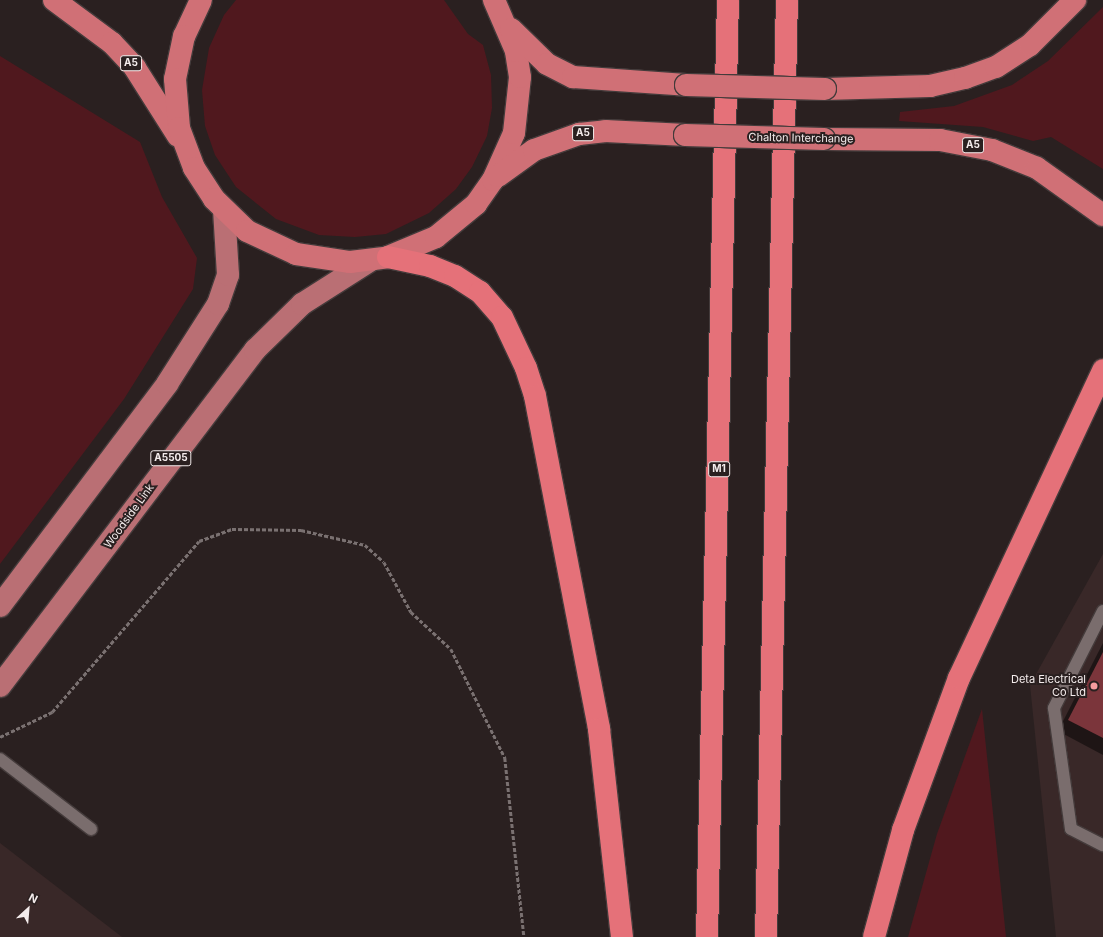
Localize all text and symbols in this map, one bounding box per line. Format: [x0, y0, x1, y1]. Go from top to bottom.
road number: A5 [120, 55, 142, 71]
road number: A5 [572, 125, 594, 141]
street label: Chalton Interchange [748, 130, 854, 146]
road number: A5 [962, 137, 984, 153]
road number: A5505 [150, 450, 192, 466]
road number: M1 [708, 461, 730, 477]
street label: Woodside Link [101, 481, 157, 551]
place label: Deta Electrical Co Ltd [1011, 673, 1086, 699]
marker: Deta Electrical Co Ltd [1089, 681, 1099, 691]
north arrow [8, 889, 48, 929]
text: N [26, 890, 40, 906]

